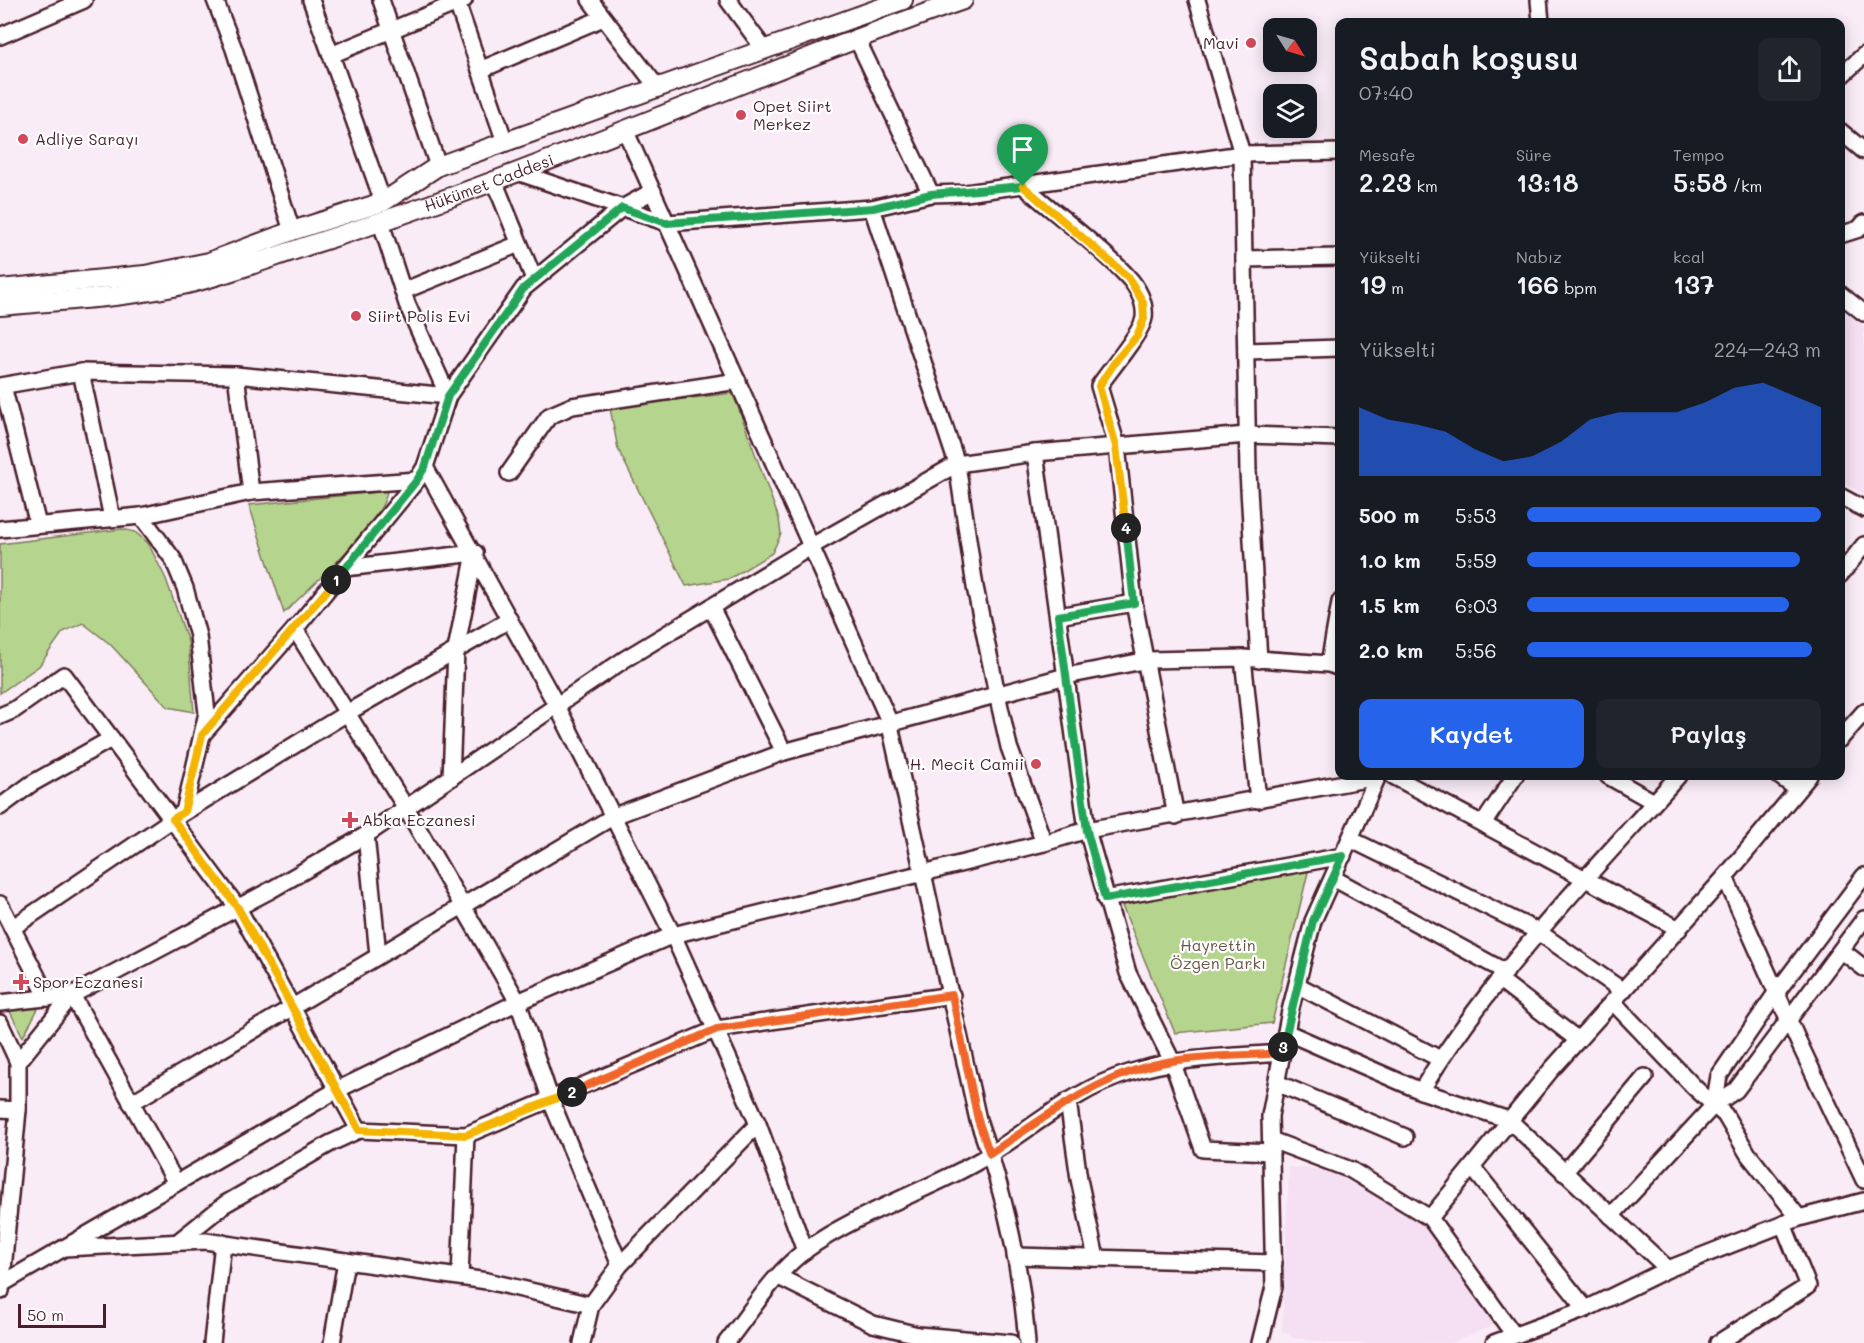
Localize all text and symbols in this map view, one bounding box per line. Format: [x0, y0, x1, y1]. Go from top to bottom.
north arrow [1263, 18, 1317, 72]
map controls [1263, 18, 1317, 138]
place label: Mavi [1203, 32, 1239, 53]
text: Sabah koşusu [1359, 35, 1579, 78]
marker: Mavi [1244, 36, 1258, 50]
button: share [1758, 38, 1821, 101]
text: 07:40 [1359, 79, 1413, 105]
button: layers [1263, 84, 1317, 138]
place label: Opet Siirt Merkez [753, 95, 831, 134]
marker: Opet Siirt Merkez [734, 108, 748, 122]
pin [997, 124, 1048, 186]
place label: Adliye Sarayı [35, 128, 139, 149]
marker: Adliye Sarayı [16, 132, 30, 146]
icon: arrive [1006, 133, 1039, 166]
text: Mesafe [1359, 144, 1416, 165]
text: Süre [1516, 144, 1552, 165]
text: Tempo [1673, 144, 1724, 165]
street label: Hükümet Caddesi [421, 148, 556, 216]
text: 2.23 [1359, 165, 1411, 199]
text: 13:18 [1516, 165, 1579, 199]
text: 5:58 [1673, 165, 1728, 199]
text: km [1411, 175, 1438, 196]
text: /km [1728, 175, 1762, 196]
text: Yükselti [1359, 246, 1420, 267]
text: Nabız [1516, 246, 1562, 267]
text: kcal [1673, 246, 1705, 267]
text: 19 [1359, 267, 1386, 301]
text: 166 [1516, 267, 1559, 301]
text: 137 [1673, 267, 1715, 301]
text: m [1386, 277, 1404, 298]
text: bpm [1559, 277, 1597, 298]
place label: Siirt Polis Evi [368, 305, 471, 326]
marker: Siirt Polis Evi [349, 309, 363, 323]
text: Yükselti [1359, 336, 1436, 362]
text: 224–243 m [1714, 336, 1821, 362]
text: 500 m [1359, 502, 1419, 528]
text: 5:53 [1455, 502, 1496, 528]
pin: 4 [1111, 513, 1141, 543]
text: 4 [1121, 517, 1131, 538]
text: 1.0 km [1359, 547, 1421, 573]
text: 5:59 [1455, 547, 1496, 573]
pin: 1 [321, 565, 351, 595]
text: 1 [332, 569, 340, 590]
text: 1.5 km [1359, 592, 1420, 618]
text: 6:03 [1455, 592, 1497, 618]
text: 2.0 km [1359, 637, 1423, 663]
text: 5:56 [1455, 637, 1497, 663]
button: Kaydet [1359, 699, 1584, 768]
button: Paylaş [1596, 699, 1821, 768]
place label: H. Mecit Camii [910, 753, 1024, 774]
marker: H. Mecit Camii [1029, 757, 1043, 771]
place label: Abka Eczanesi [362, 809, 476, 830]
marker: Abka Eczanesi [343, 813, 357, 827]
park label: Hayrettin Özgen Parkı [1170, 934, 1266, 973]
place label: Spor Eczanesi [33, 971, 143, 992]
marker: Spor Eczanesi [14, 975, 28, 989]
pin: 3 [1268, 1032, 1298, 1062]
text: 3 [1278, 1036, 1288, 1057]
pin: 2 [557, 1077, 587, 1107]
text: 2 [568, 1081, 576, 1102]
scale bar [18, 1301, 106, 1328]
text: 50 m [27, 1304, 64, 1325]

